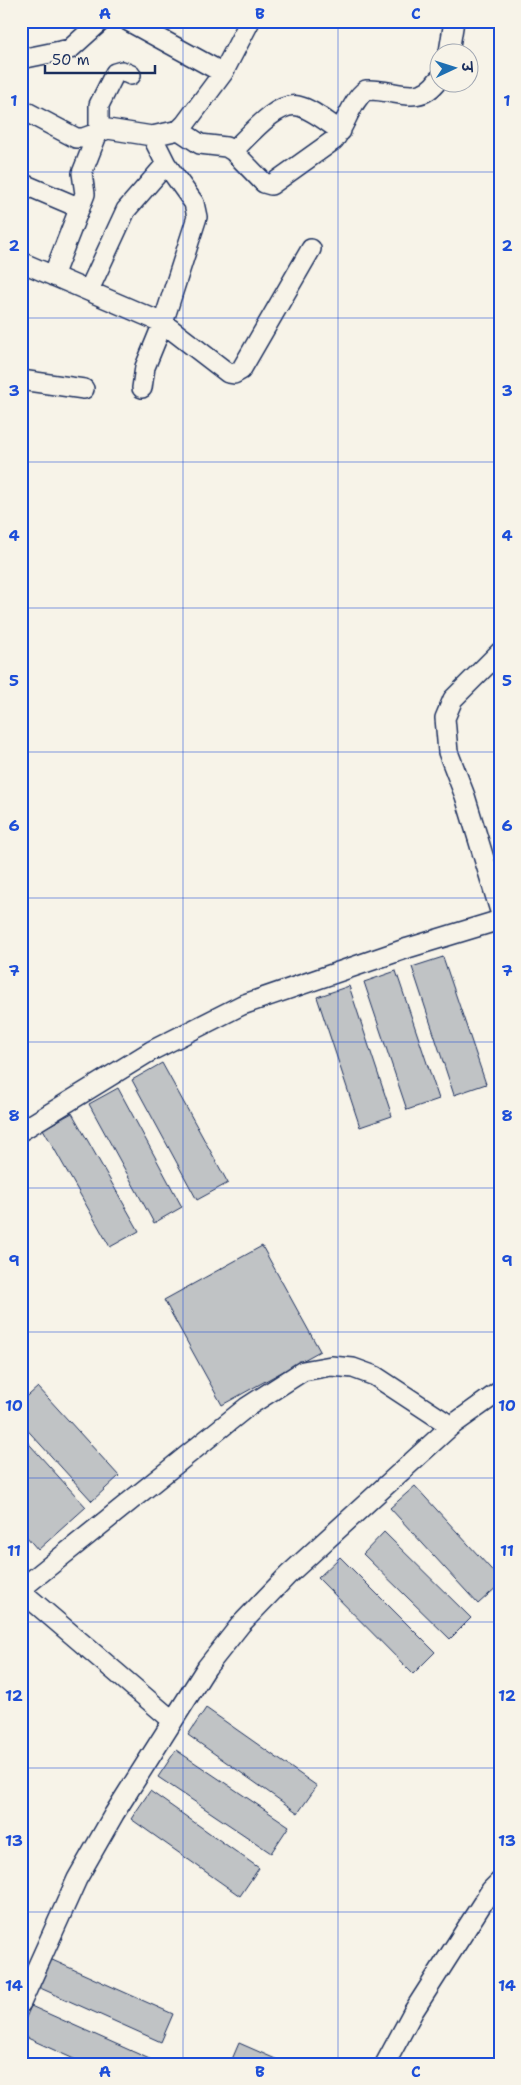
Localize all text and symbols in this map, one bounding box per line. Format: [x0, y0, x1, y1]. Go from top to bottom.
text: A [99, 3, 111, 24]
text: B [255, 3, 265, 24]
text: C [411, 3, 421, 24]
scale bar [45, 42, 155, 74]
north arrow [428, 42, 478, 92]
text: 50 m [52, 50, 90, 70]
text: उ [458, 60, 476, 74]
text: 1 [10, 90, 18, 111]
text: 1 [503, 90, 511, 111]
text: 2 [8, 235, 20, 256]
text: 2 [501, 235, 513, 256]
text: 3 [8, 380, 20, 401]
text: 3 [501, 380, 513, 401]
text: 4 [8, 525, 20, 546]
text: 4 [501, 525, 513, 546]
text: 5 [9, 670, 19, 691]
text: 5 [502, 670, 512, 691]
text: 6 [8, 815, 20, 836]
text: 6 [501, 815, 513, 836]
text: 7 [8, 960, 20, 981]
text: 7 [501, 960, 513, 981]
text: 8 [8, 1105, 20, 1126]
text: 8 [501, 1105, 513, 1126]
text: 9 [8, 1250, 20, 1271]
text: 9 [501, 1250, 513, 1271]
text: 10 [5, 1395, 23, 1416]
text: 10 [498, 1395, 516, 1416]
text: 11 [7, 1540, 21, 1561]
text: 11 [500, 1540, 514, 1561]
text: 12 [5, 1685, 23, 1706]
text: 12 [498, 1685, 516, 1706]
text: 13 [5, 1830, 23, 1851]
text: 13 [498, 1830, 516, 1851]
text: 14 [5, 1975, 23, 1996]
text: 14 [498, 1975, 516, 1996]
text: A [99, 2061, 111, 2082]
text: B [255, 2061, 265, 2082]
text: C [411, 2061, 421, 2082]

